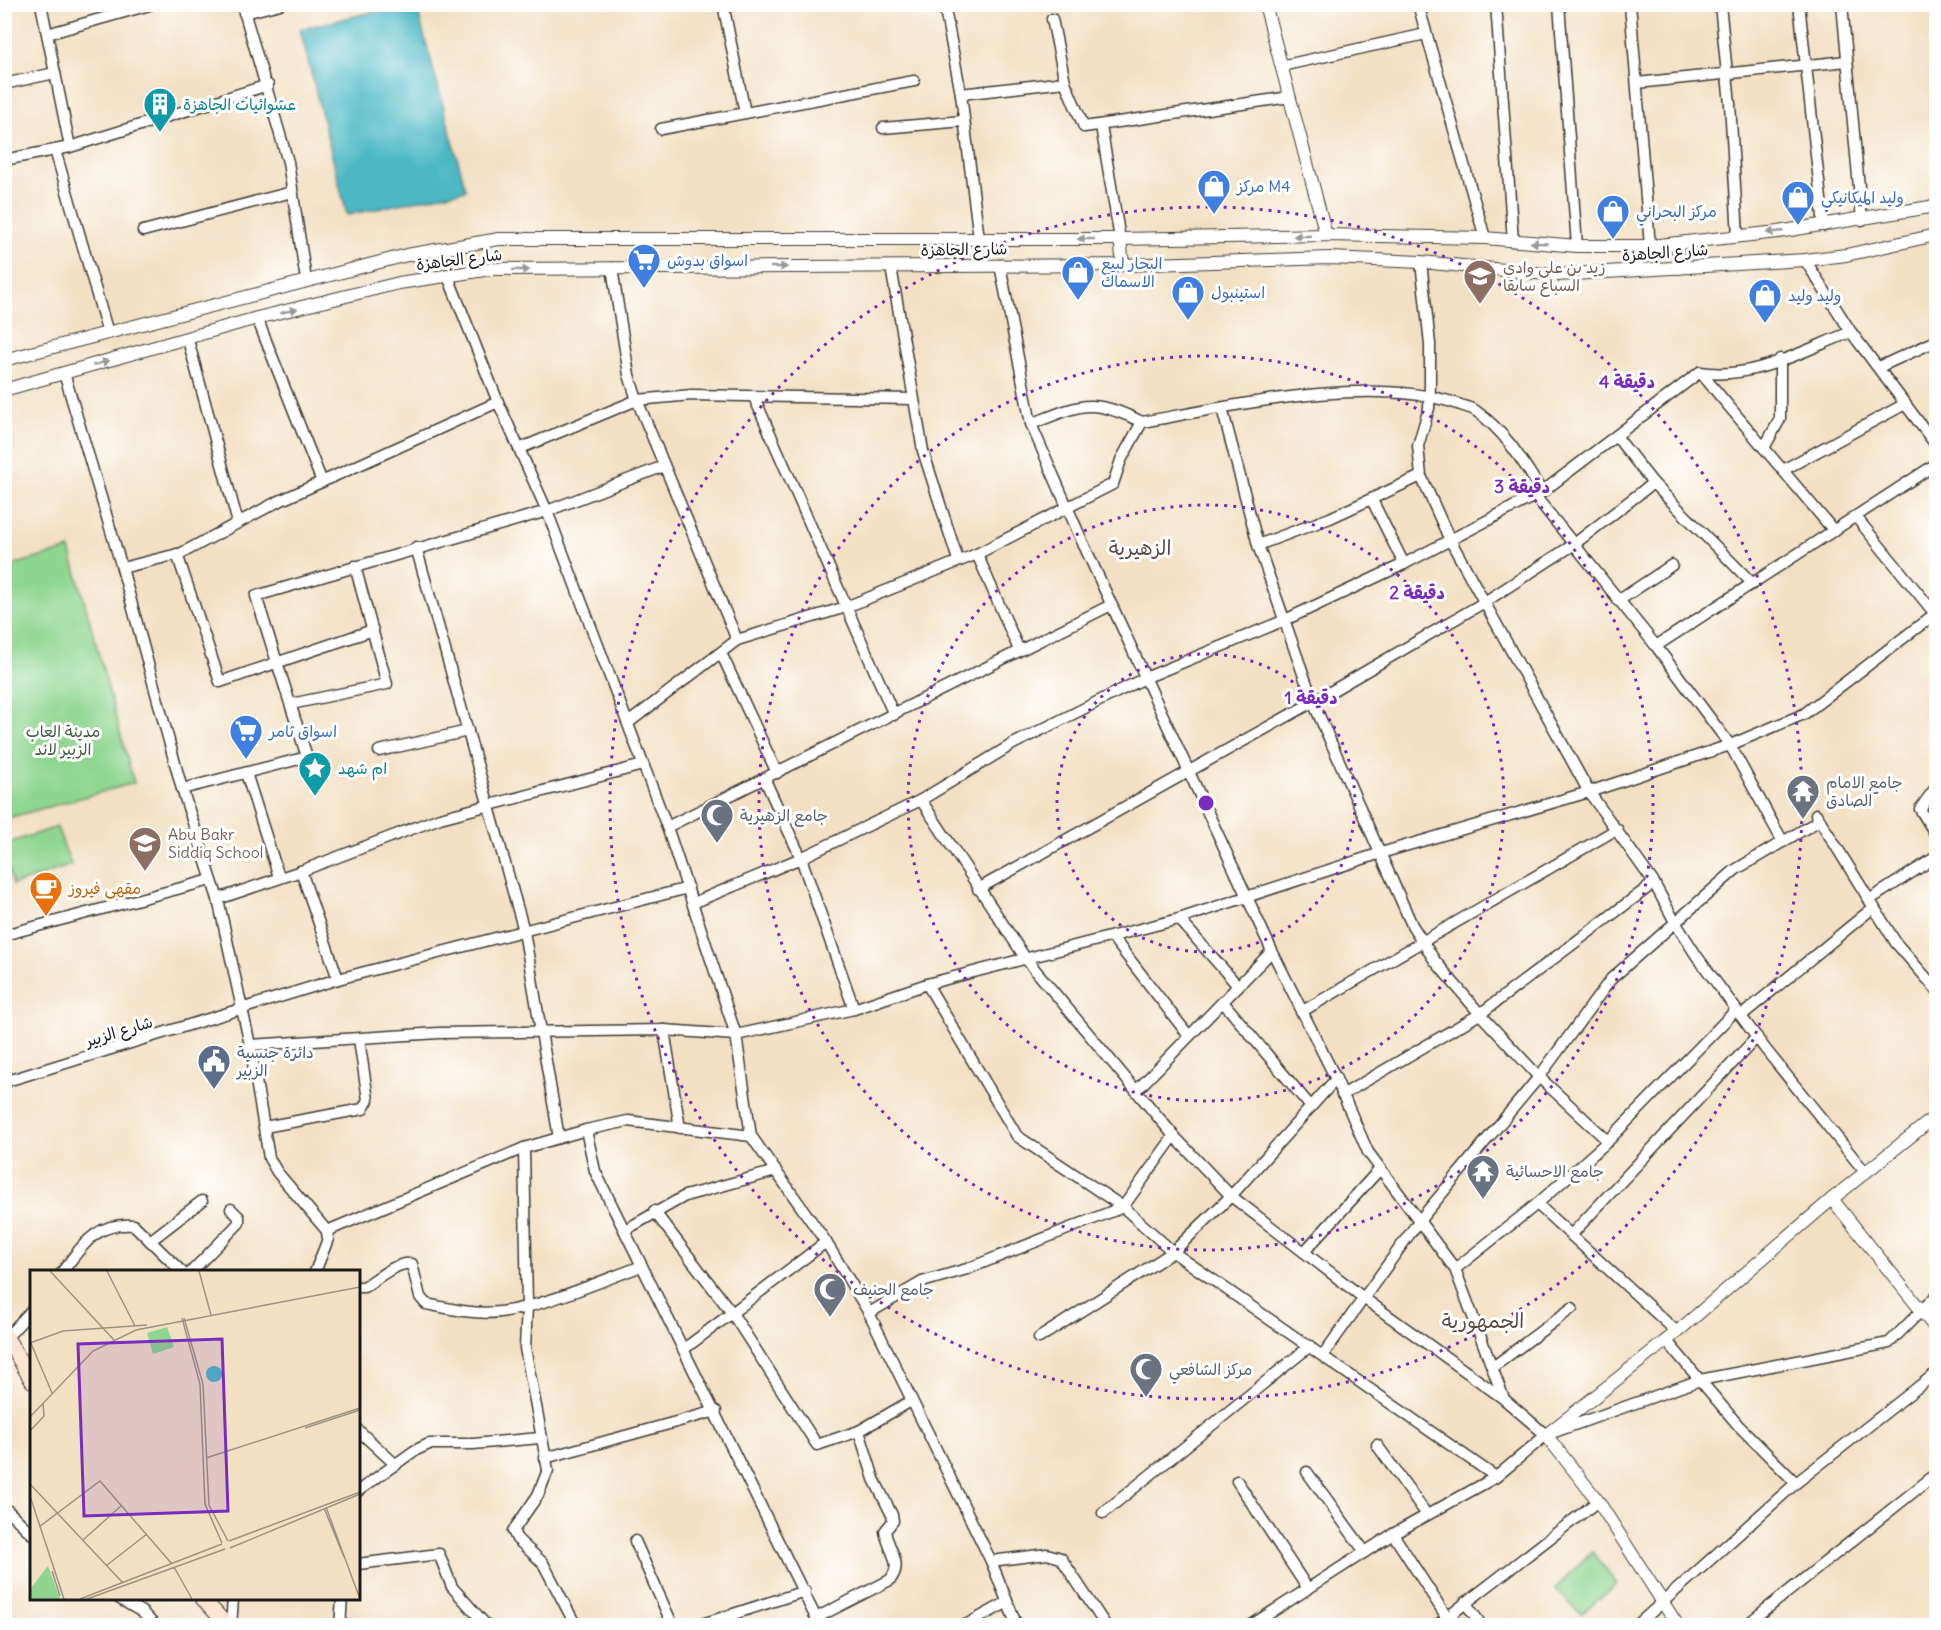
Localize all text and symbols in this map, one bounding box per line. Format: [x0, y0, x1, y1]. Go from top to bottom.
building icon: عشوائيات الجاهزة [142, 86, 178, 133]
place label: عشوائيات الجاهزة [183, 94, 296, 115]
shop icon: مركز M4 [1196, 168, 1232, 215]
place label: مركز M4 [1235, 176, 1290, 196]
shop icon: وليد الميكانيكي [1780, 179, 1816, 226]
place label: وليد الميكانيكي [1821, 187, 1904, 212]
shop icon: مركز البحراني [1595, 193, 1631, 240]
place label: مركز البحراني [1636, 201, 1717, 226]
one-way arrow [1766, 227, 1785, 237]
one-way arrow [1293, 231, 1312, 241]
one-way arrow [1077, 234, 1096, 244]
street label: شارع الجاهزة [920, 238, 1008, 262]
one-way arrow [1529, 239, 1548, 248]
street label: شارع الجاهزة [1621, 239, 1709, 267]
supermarket icon: اسواق بدوش [626, 242, 662, 289]
street label: شارع الجاهزة [415, 244, 503, 276]
place label: اسواق بدوش [667, 250, 748, 271]
place label: البحار لبيع الاسماك [1101, 253, 1162, 291]
shop icon: البحار لبيع الاسماك [1060, 254, 1096, 301]
place label: زيد بن علي وادي السباع سابقا [1503, 257, 1606, 297]
school or university icon: زيد بن علي وادي السباع سابقا [1462, 258, 1498, 305]
one-way arrow [770, 262, 789, 272]
one-way arrow [512, 265, 531, 274]
shop icon: استينبول [1170, 274, 1206, 321]
shop icon: وليد وليد [1747, 277, 1783, 324]
place label: استينبول [1211, 282, 1265, 303]
place label: وليد وليد [1788, 285, 1841, 305]
one-way arrow [280, 305, 298, 315]
one-way arrow [92, 358, 110, 368]
text: 4 دقيقة [1599, 370, 1655, 393]
text: 3 دقيقة [1494, 475, 1550, 498]
district label: الزهيرية [1109, 535, 1171, 560]
text: 2 دقيقة [1389, 581, 1445, 604]
text: 1 دقيقة [1285, 686, 1337, 709]
supermarket icon: اسواق ثامر [228, 713, 264, 760]
park label: مدينة العاب الزبير لاند [26, 721, 100, 759]
place label: اسواق ثامر [267, 721, 337, 742]
place icon: ام شهد [297, 750, 333, 797]
place label: ام شهد [338, 758, 387, 781]
place label: جامع الامام الصادق [1826, 772, 1903, 810]
temple icon: جامع الامام الصادق [1785, 773, 1821, 820]
centre of rings [1196, 793, 1216, 813]
mosque icon: جامع الزهيرية [699, 797, 735, 844]
place label: جامع الزهيرية [740, 805, 828, 827]
place label: Abu Bakr Siddiq School [168, 824, 263, 862]
school or university icon: Abu Bakr Siddiq School [127, 825, 163, 872]
cafe icon: مقهى فيروز [28, 870, 64, 917]
place label: مقهى فيروز [67, 878, 141, 899]
street label: شارع الزبير [81, 1011, 156, 1053]
place label: دائرة جنسية الزبير [235, 1042, 314, 1080]
public building icon: دائرة جنسية الزبير [196, 1043, 232, 1090]
temple icon: جامع الاحسائية [1465, 1153, 1501, 1200]
place label: جامع الاحسائية [1506, 1161, 1604, 1183]
inset map [30, 1270, 360, 1600]
mosque icon: جامع الحنيف [812, 1271, 848, 1318]
place label: جامع الحنيف [853, 1279, 934, 1301]
district label: الجمهورية [1442, 1308, 1524, 1335]
mosque icon: مركز الشافعي [1128, 1351, 1164, 1398]
place label: مركز الشافعي [1169, 1359, 1252, 1384]

